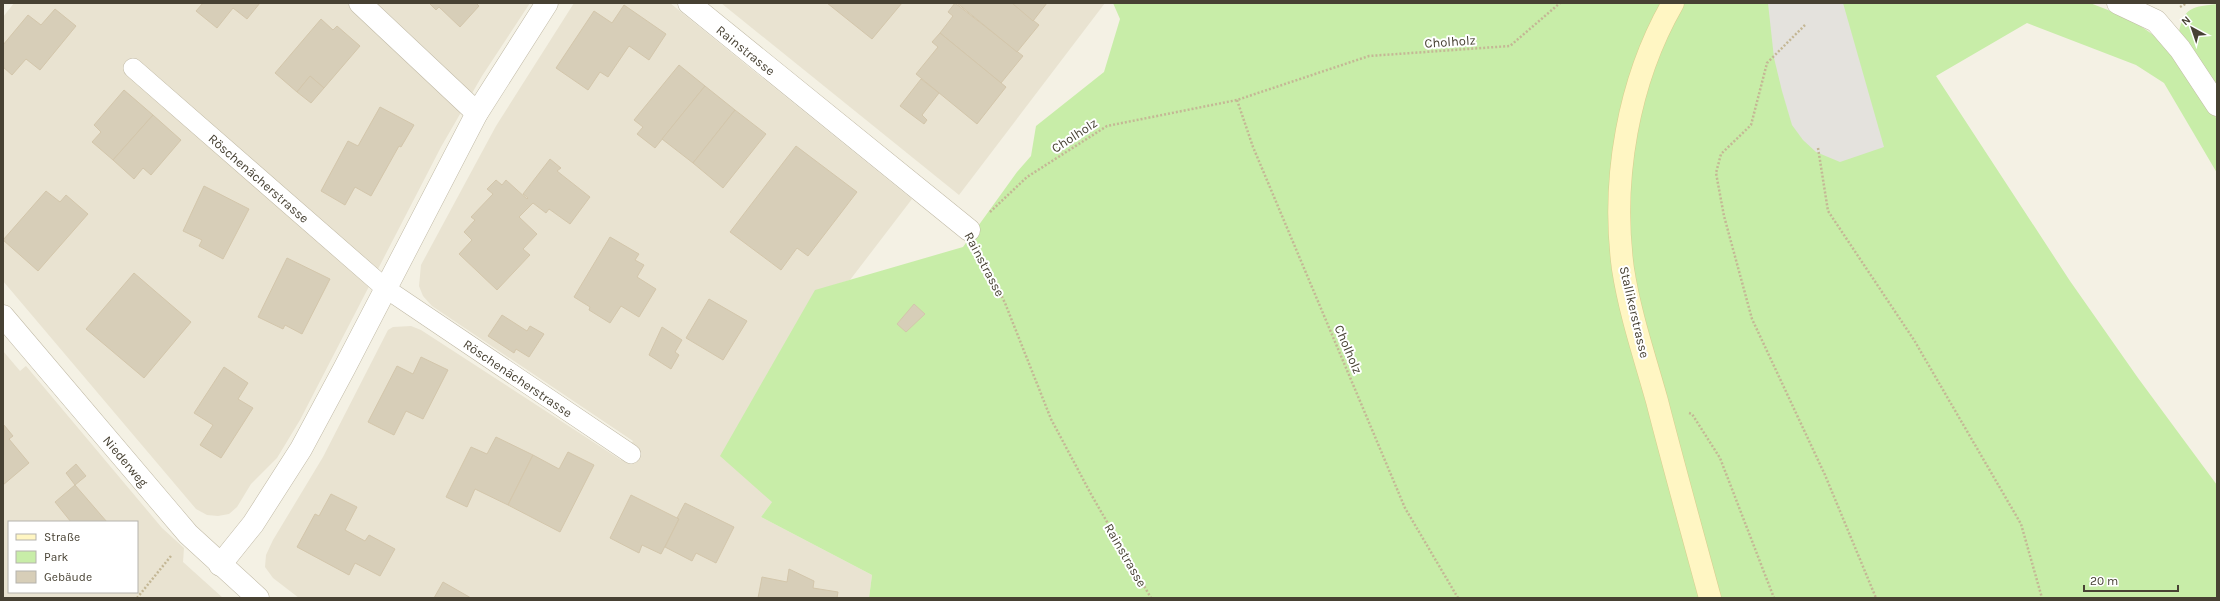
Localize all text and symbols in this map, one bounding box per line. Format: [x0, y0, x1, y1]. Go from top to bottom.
north arrow [2172, 8, 2212, 48]
text: N [2179, 13, 2193, 28]
street label: Rainstrasse [713, 22, 778, 79]
street label: Cholholz [1424, 32, 1476, 51]
street label: Cholholz [1049, 115, 1100, 156]
street label: Röschenächerstrasse [205, 131, 312, 226]
street label: Rainstrasse [961, 229, 1008, 299]
street label: Stallikerstrasse [1617, 265, 1652, 360]
street label: Cholholz [1332, 323, 1365, 376]
street label: Röschenächerstrasse [460, 336, 575, 421]
street label: Niederweg [100, 433, 152, 490]
legend [8, 521, 138, 593]
street label: Rainstrasse [1101, 521, 1150, 590]
text: Straße [44, 530, 80, 544]
text: Park [44, 550, 69, 564]
scale bar [2084, 567, 2178, 593]
text: Gebäude [44, 570, 92, 584]
text: 20 m [2090, 574, 2118, 588]

